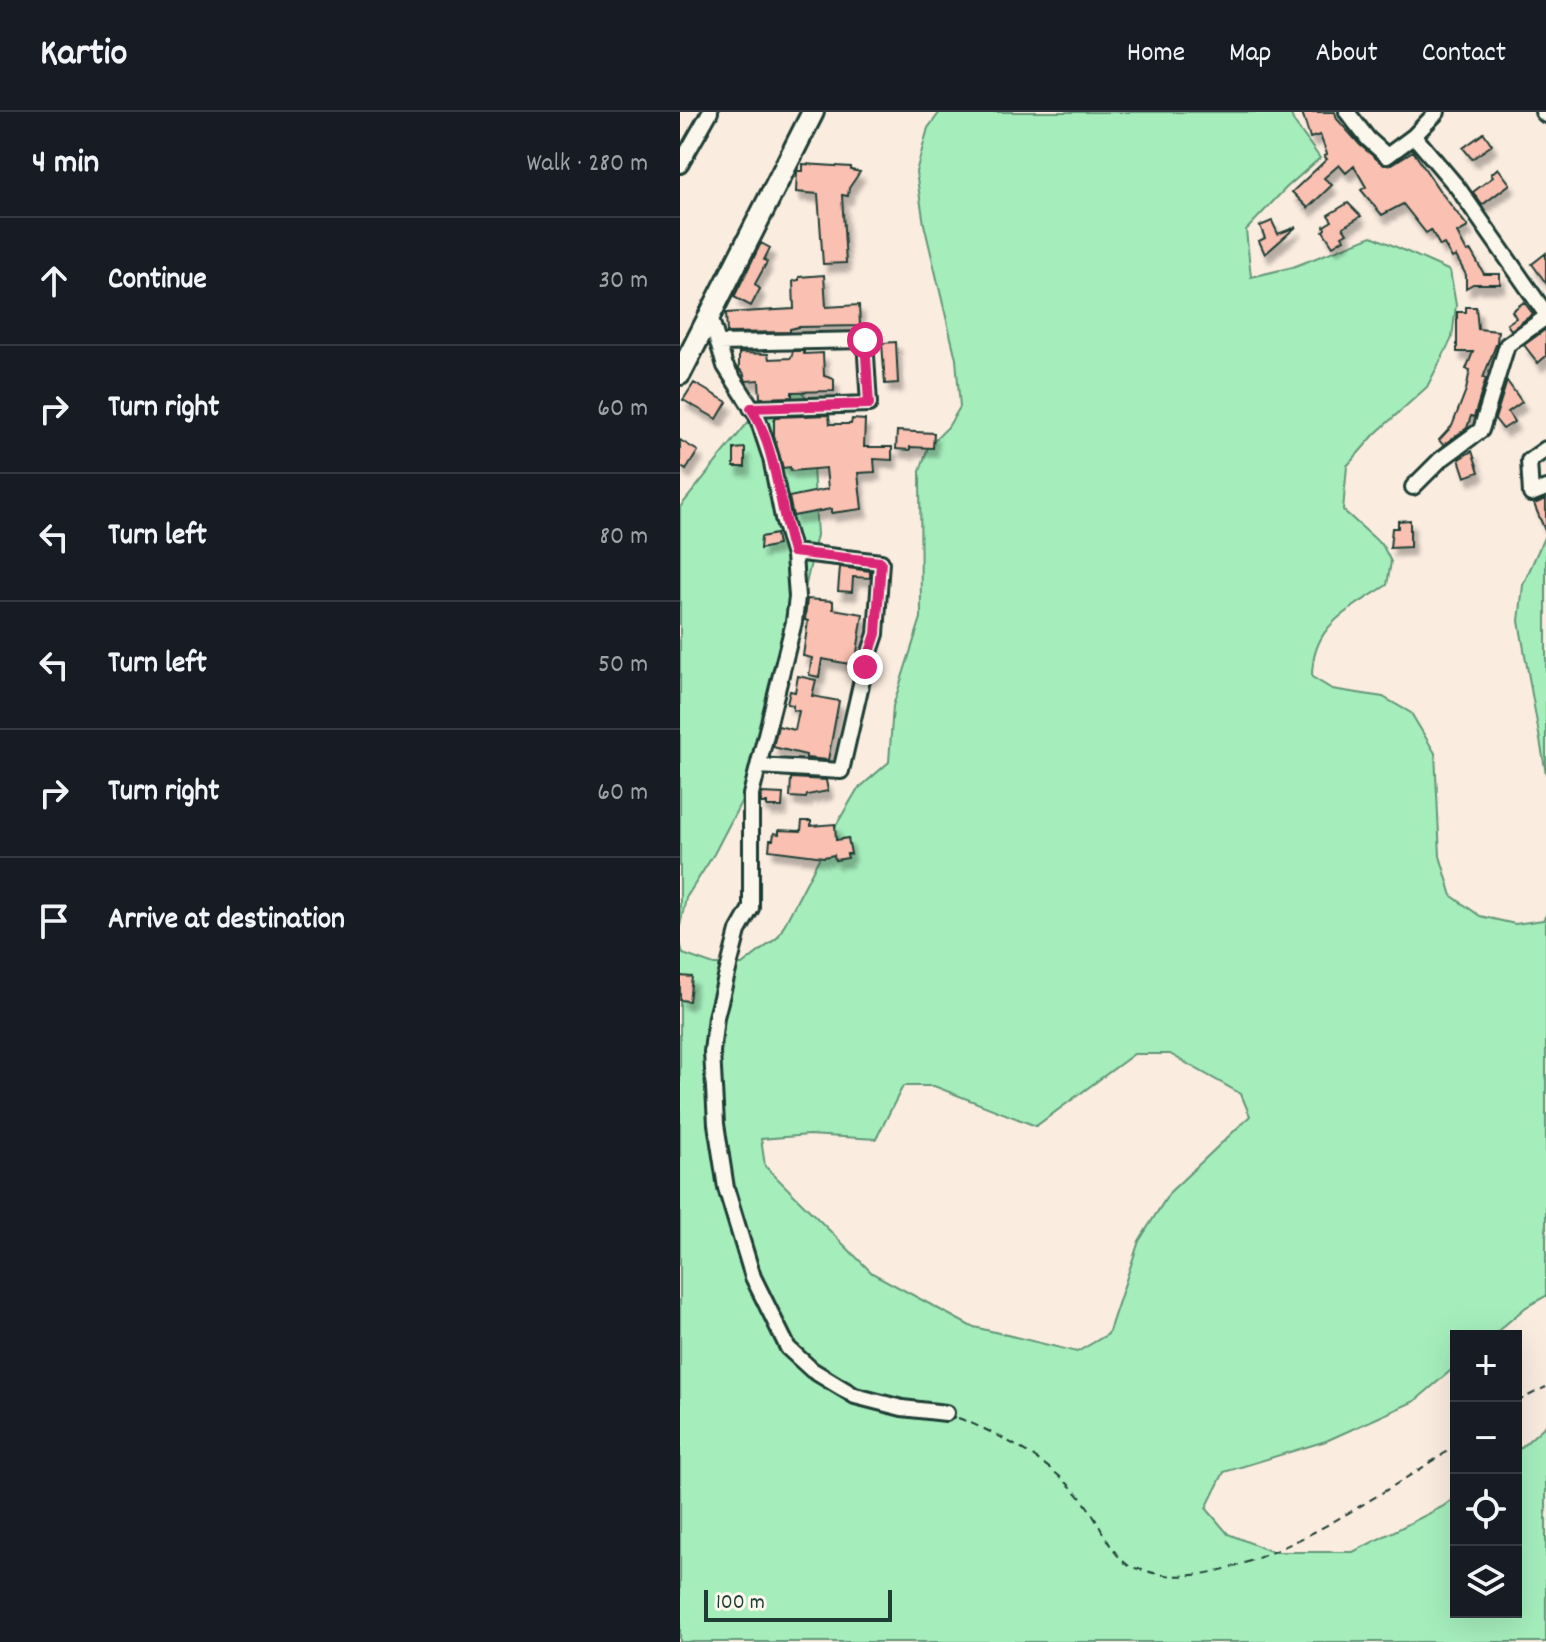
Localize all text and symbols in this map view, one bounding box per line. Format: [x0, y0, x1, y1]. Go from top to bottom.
text: Kartio [40, 28, 127, 83]
text: Home [1127, 35, 1185, 75]
text: Map [1229, 35, 1271, 75]
text: About [1315, 35, 1378, 75]
text: Contact [1422, 35, 1506, 75]
text: 4 min [32, 140, 99, 189]
text: Walk · 280 m [526, 146, 648, 183]
icon: ahead [32, 259, 76, 303]
text: Continue [108, 260, 207, 303]
text: 30 m [598, 263, 648, 300]
route start [847, 322, 883, 358]
icon: right [32, 387, 76, 431]
text: Turn right [108, 388, 219, 431]
text: 60 m [597, 391, 648, 428]
icon: left [32, 515, 76, 559]
text: Turn left [108, 516, 207, 559]
text: 80 m [600, 519, 648, 556]
icon: left [32, 643, 76, 687]
text: Turn left [108, 644, 207, 687]
text: 50 m [598, 647, 648, 684]
route end [847, 649, 883, 685]
icon: right [32, 771, 76, 815]
text: Turn right [108, 772, 219, 815]
text: 60 m [597, 775, 648, 812]
icon: arrive [32, 899, 76, 943]
text: Arrive at destination [108, 900, 345, 943]
map controls [1450, 1330, 1522, 1618]
button: + [1450, 1330, 1522, 1402]
button: − [1450, 1402, 1522, 1474]
button: locate [1450, 1474, 1522, 1546]
button: layers [1450, 1546, 1522, 1618]
scale bar [704, 1586, 892, 1622]
text: 100 m [716, 1588, 765, 1619]

